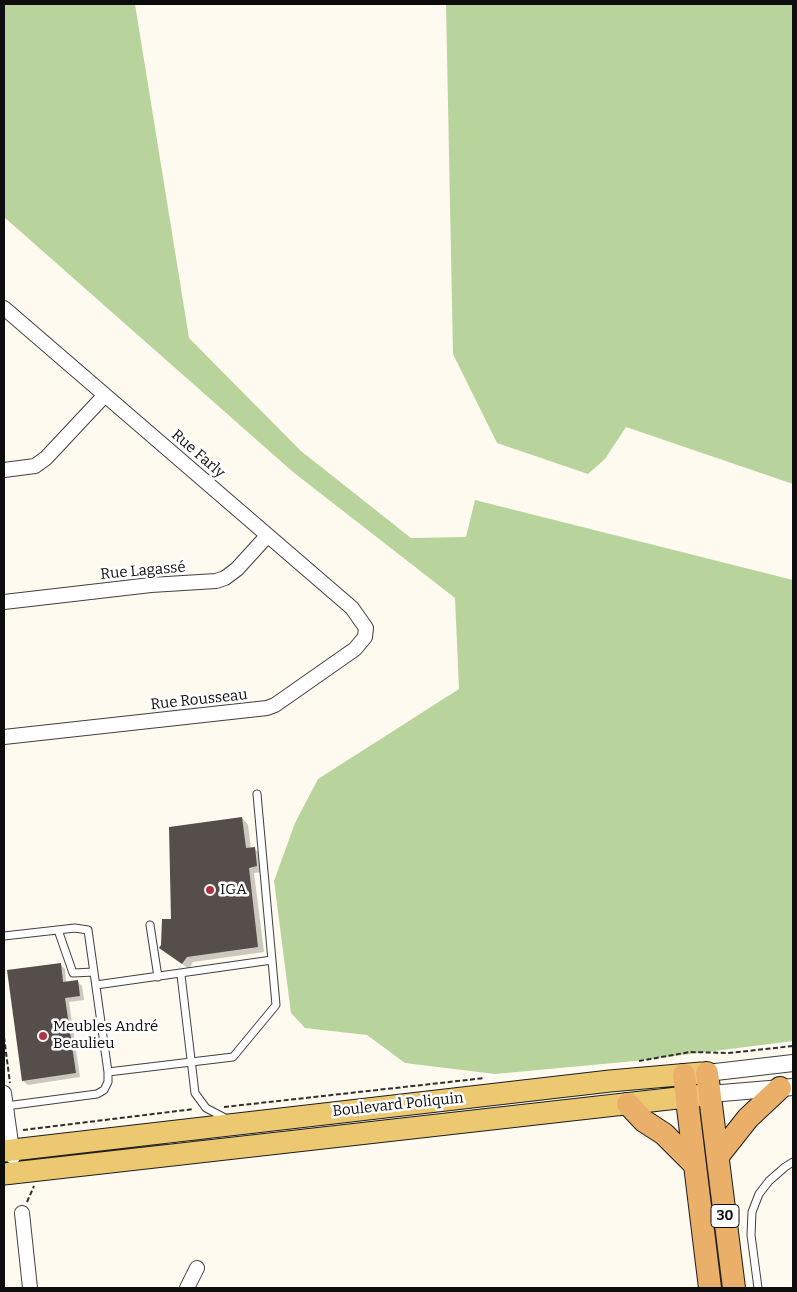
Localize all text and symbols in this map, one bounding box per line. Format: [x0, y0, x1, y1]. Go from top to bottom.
street label: Rue Farly [168, 426, 228, 482]
street label: Rue Lagassé [100, 558, 186, 584]
street label: Rue Rousseau [150, 686, 248, 714]
place label: IGA [220, 881, 247, 899]
marker: IGA [204, 884, 216, 896]
place label: Meubles André Beaulieu [53, 1018, 158, 1053]
marker: Meubles André Beaulieu [37, 1030, 49, 1042]
street label: Boulevard Poliquin [332, 1089, 464, 1121]
road number: 30 [711, 1204, 739, 1228]

